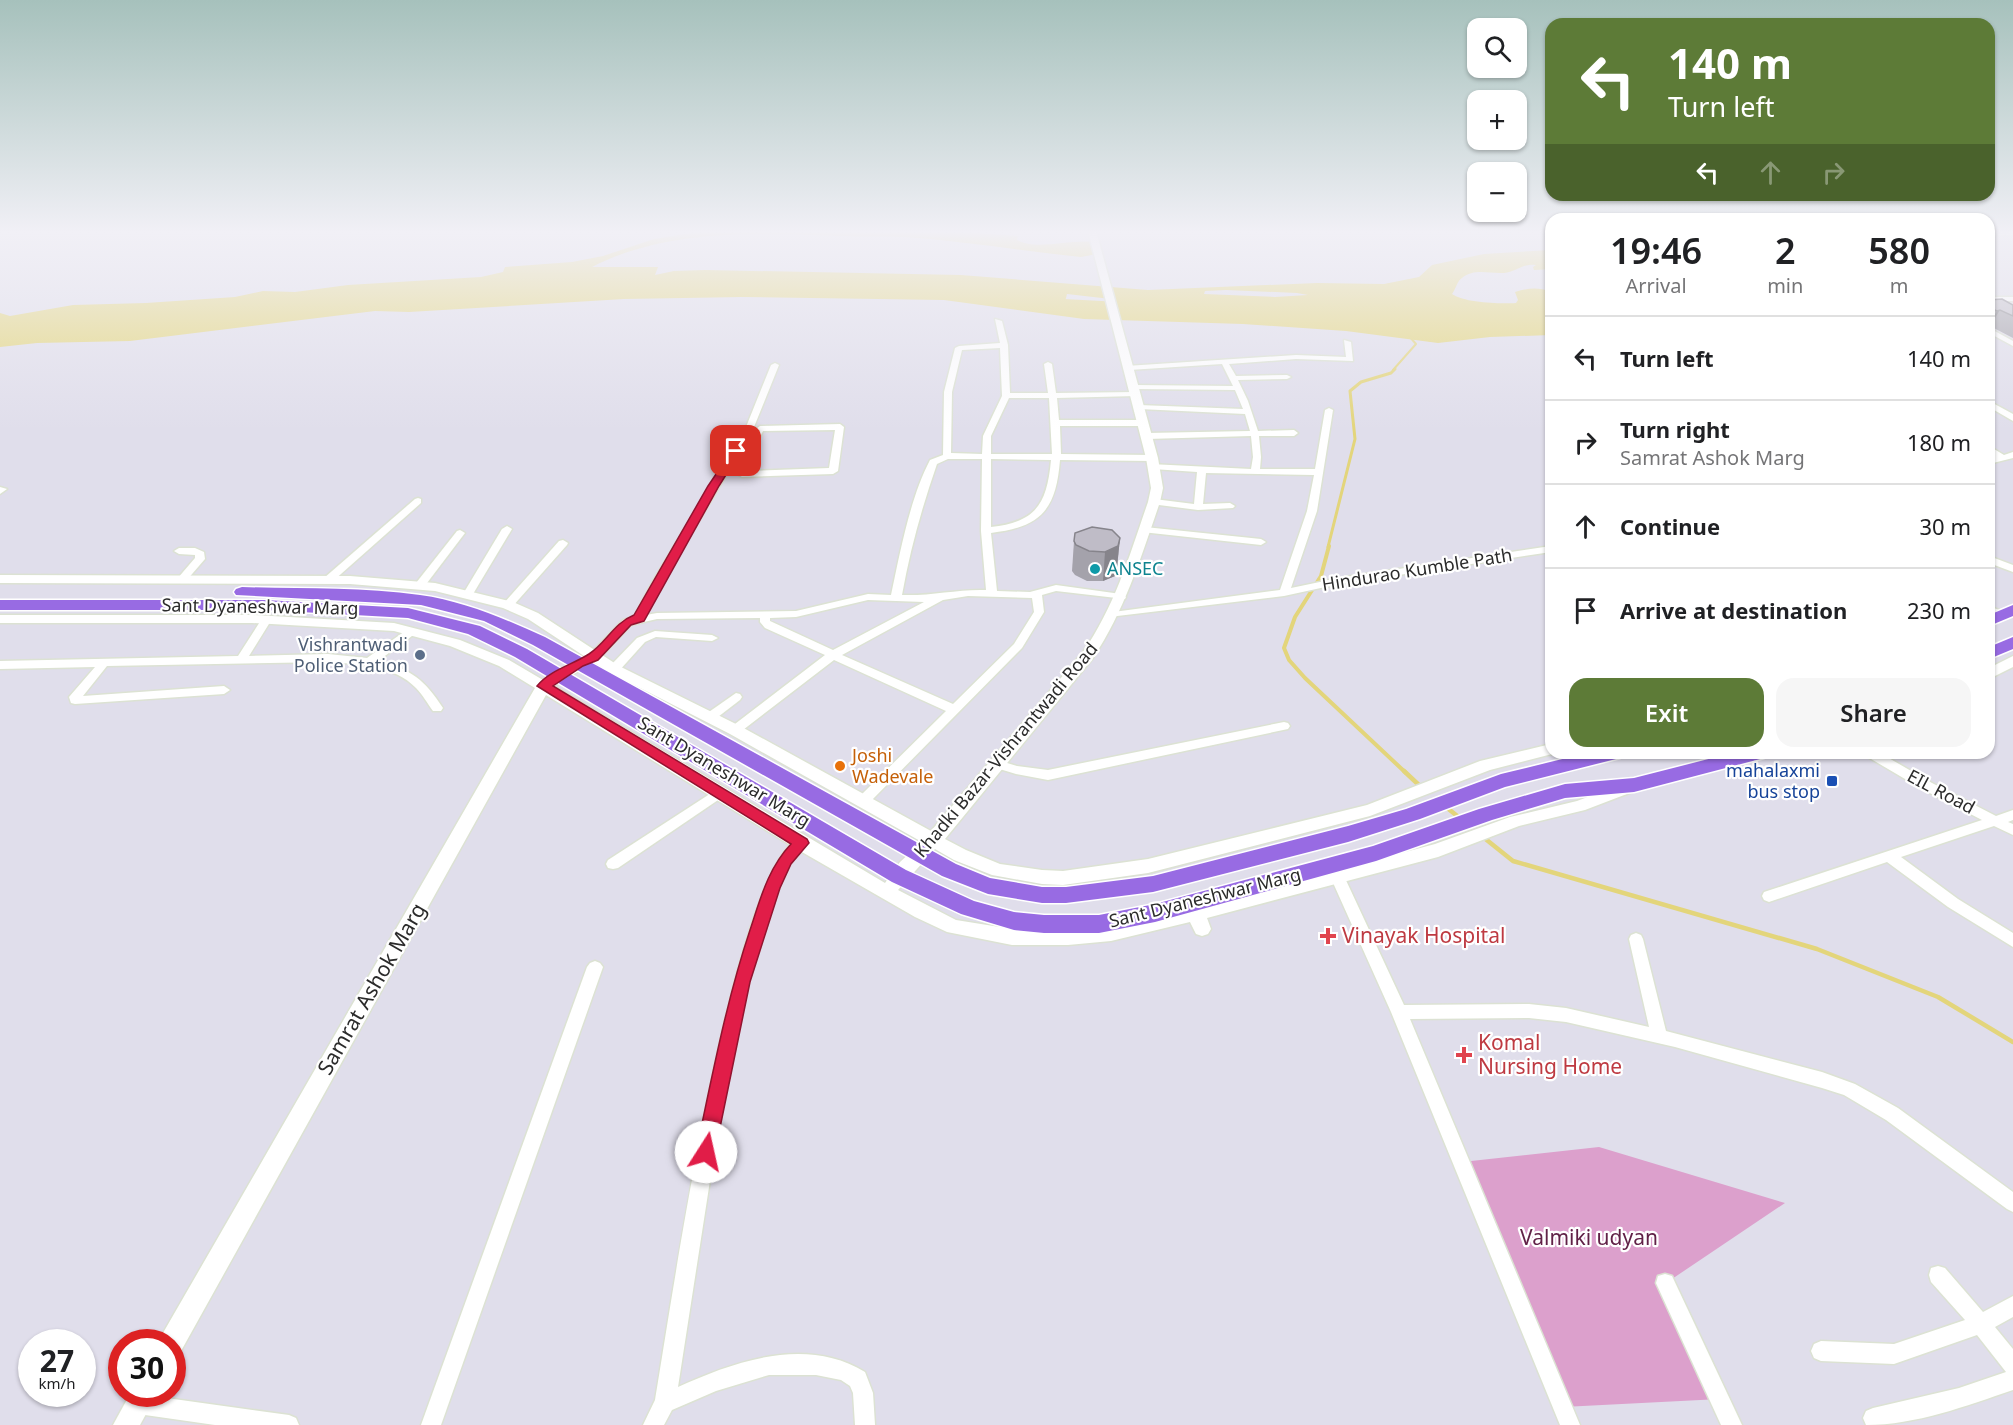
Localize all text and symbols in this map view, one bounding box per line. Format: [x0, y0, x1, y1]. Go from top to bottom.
map controls [1467, 18, 1527, 222]
button: search [1467, 18, 1527, 78]
text: 140 m [1668, 34, 1792, 91]
icon: left [1569, 42, 1647, 120]
text: Turn left [1668, 88, 1774, 125]
button: + [1467, 90, 1527, 150]
icon: left [1691, 156, 1724, 189]
icon: ahead [1754, 156, 1787, 189]
icon: right [1817, 156, 1850, 189]
button: − [1467, 162, 1527, 222]
text: 19:46 [1610, 226, 1702, 275]
text: 2 [1775, 226, 1796, 275]
text: 580 [1868, 226, 1930, 275]
text: Arrival [1626, 272, 1687, 299]
text: min [1767, 272, 1803, 299]
text: m [1890, 272, 1909, 299]
icon: left [1569, 342, 1602, 375]
text: Turn left [1620, 343, 1714, 373]
text: 140 m [1907, 343, 1971, 373]
text: Turn right [1620, 414, 1730, 444]
pin [710, 425, 761, 476]
icon: right [1569, 426, 1602, 459]
text: 180 m [1907, 427, 1971, 457]
icon: arrive [719, 434, 752, 467]
text: Samrat Ashok Marg [1620, 444, 1805, 471]
icon: ahead [1569, 510, 1602, 543]
text: Continue [1620, 511, 1720, 541]
text: 30 m [1920, 511, 1971, 541]
street label: Hindurao Kumble Path [1320, 542, 1514, 596]
place label: ANSEC [1107, 556, 1163, 580]
marker: ANSEC [1088, 562, 1102, 576]
street label: Sant Dyaneshwar Marg [161, 592, 359, 620]
icon: arrive [1569, 594, 1602, 627]
text: Arrive at destination [1620, 595, 1847, 625]
text: 230 m [1907, 595, 1971, 625]
place label: Vishrantwadi Police Station [294, 632, 408, 677]
street label: Khadki Bazar-Vishrantwadi Road [908, 637, 1102, 862]
marker: Vishrantwadi Police Station [413, 648, 427, 662]
button: Exit [1569, 678, 1764, 747]
button: Share [1776, 678, 1971, 747]
street label: Sant Dyaneshwar Marg [634, 710, 815, 832]
place label: Joshi Wadevale [850, 743, 933, 788]
place label: mahalaxmi bus stop [1726, 758, 1820, 803]
marker: Joshi Wadevale [833, 759, 847, 773]
street label: EIL Road [1903, 763, 1980, 819]
marker: mahalaxmi bus stop [1825, 774, 1839, 788]
street label: Sant Dyaneshwar Marg [1106, 862, 1303, 932]
street label: Samrat Ashok Marg [310, 897, 432, 1080]
place label: Vinayak Hospital [1342, 921, 1505, 949]
marker: Vinayak Hospital [1319, 927, 1337, 945]
place label: Komal Nursing Home [1478, 1028, 1622, 1080]
marker: Komal Nursing Home [1455, 1046, 1473, 1064]
position arrow [674, 1120, 738, 1184]
park label: Valmiki udyan [1520, 1223, 1658, 1251]
speed limit sign: 30 [108, 1329, 186, 1407]
text: 27 [40, 1340, 74, 1381]
text: km/h [39, 1373, 75, 1393]

